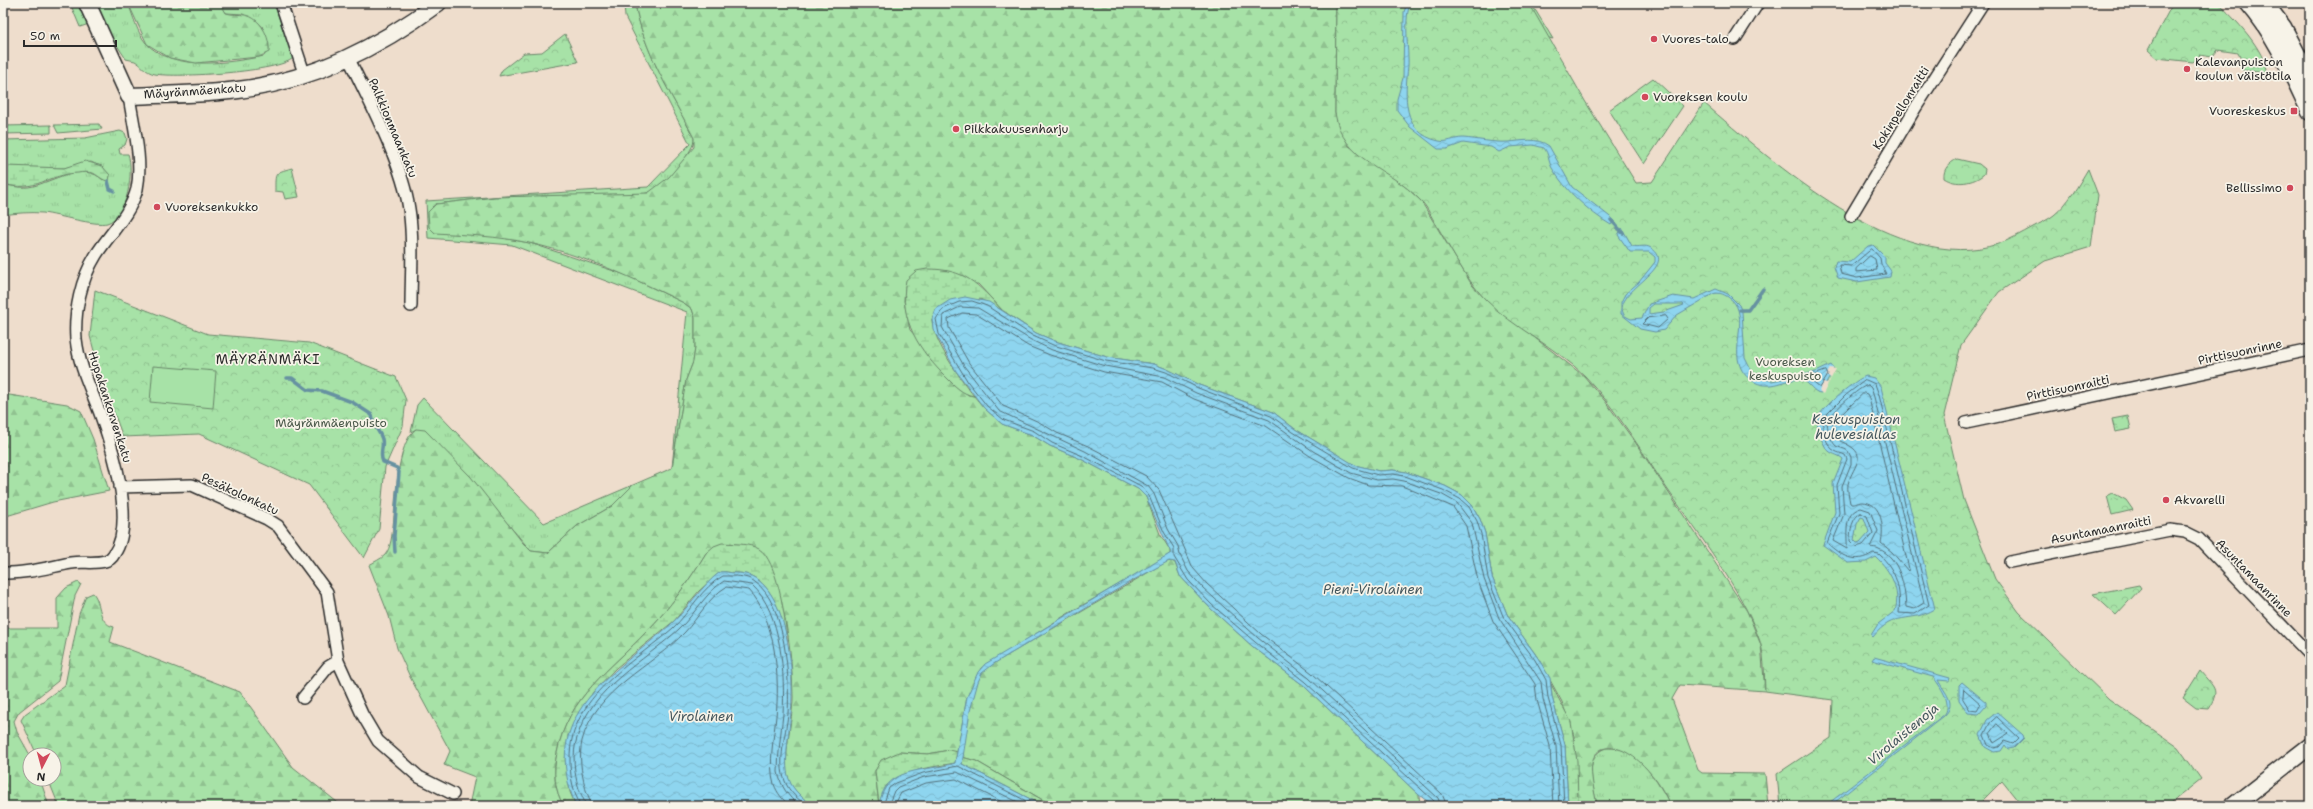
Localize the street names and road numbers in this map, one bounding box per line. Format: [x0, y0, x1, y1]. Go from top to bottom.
street label: Kokinpellonraitti [1869, 63, 1933, 153]
street label: Palkkionmaankatu [365, 76, 421, 180]
street label: Mäyränmäenkatu [143, 79, 247, 103]
street label: Pirttisuonrinne [2197, 335, 2284, 369]
street label: Hupakankorvenkatu [84, 349, 136, 465]
street label: Pirttisuonraitti [2025, 371, 2111, 405]
street label: Pesäkolonkatu [199, 469, 281, 519]
street label: Asuntamaanraitti [2049, 512, 2153, 548]
street label: Asuntamaanrinne [2212, 535, 2296, 621]

